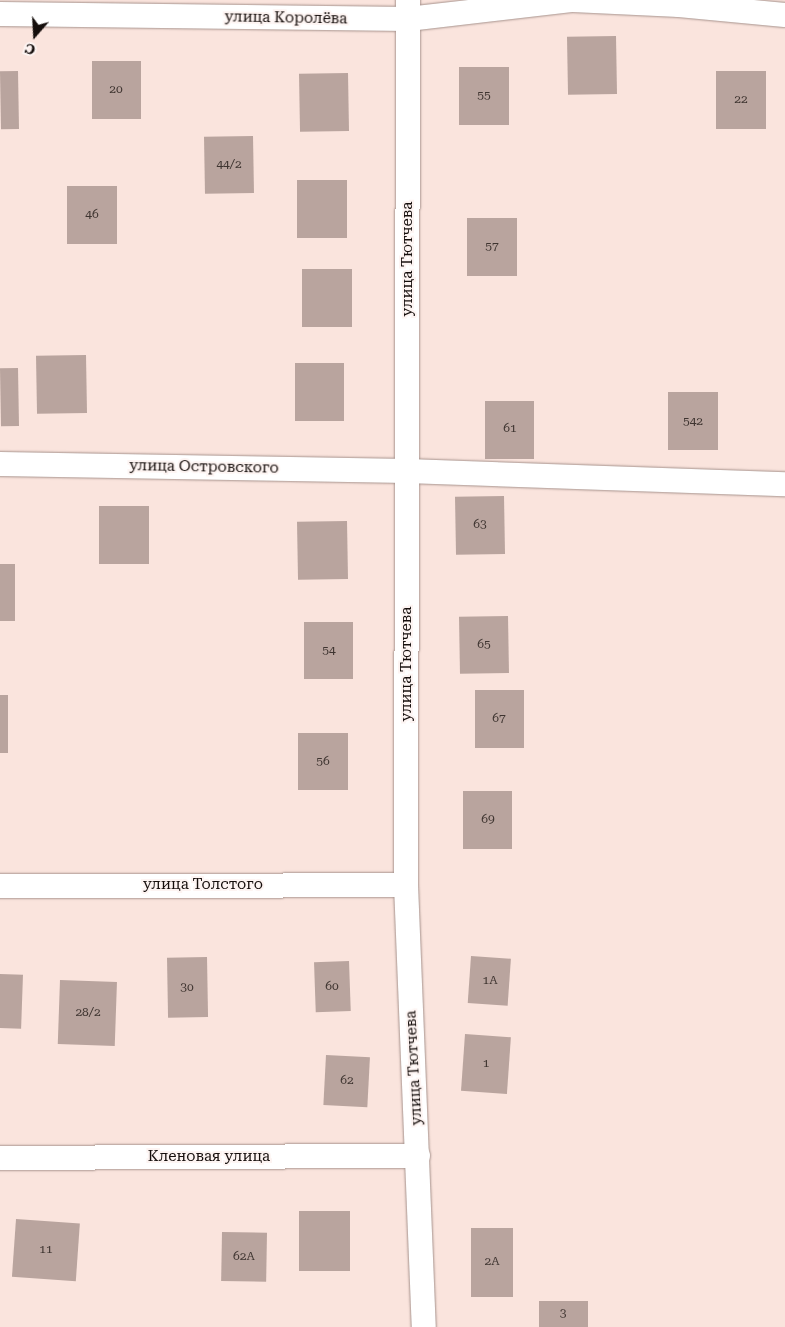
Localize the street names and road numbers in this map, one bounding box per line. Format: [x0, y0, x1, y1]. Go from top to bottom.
street label: улица Королёва [224, 8, 348, 28]
street label: улица Тютчева [399, 202, 417, 316]
street label: улица Островского [129, 457, 279, 477]
street label: улица Тютчева [398, 607, 416, 721]
street label: улица Толстого [143, 876, 263, 894]
street label: улица Тютчева [402, 1010, 426, 1126]
street label: Кленовая улица [148, 1148, 270, 1166]

